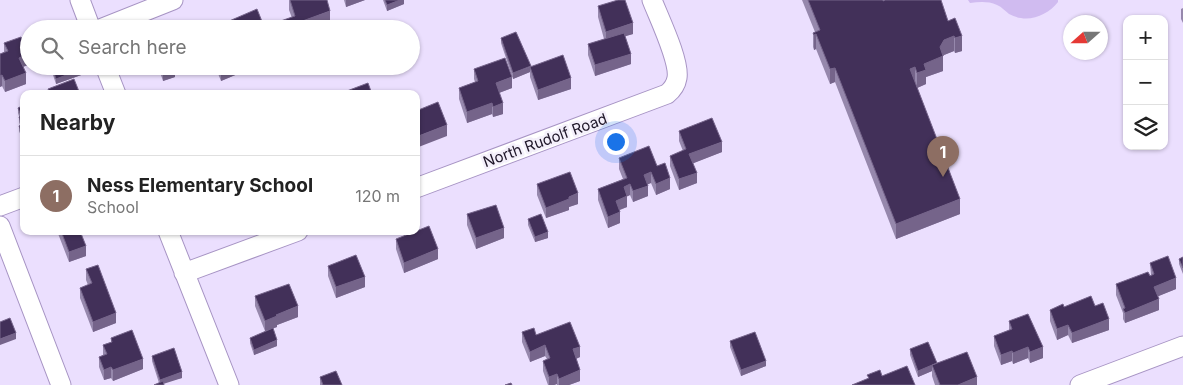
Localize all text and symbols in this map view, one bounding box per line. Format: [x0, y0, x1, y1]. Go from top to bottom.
north arrow [1063, 15, 1108, 60]
map controls [1123, 15, 1168, 150]
button: + [1123, 15, 1168, 60]
search box [20, 20, 420, 75]
icon: search [38, 34, 66, 62]
text: Search here [78, 36, 187, 59]
button: − [1123, 60, 1168, 105]
button: layers [1123, 105, 1168, 150]
street label: North Rudolf Road [480, 109, 610, 171]
text: Nearby [40, 110, 115, 135]
your location [603, 129, 629, 155]
pin: 1 [927, 136, 959, 177]
text: Ness Elementary School [87, 174, 313, 197]
text: 1 [53, 186, 59, 206]
text: 120 m [355, 186, 400, 206]
text: School [87, 197, 139, 217]

